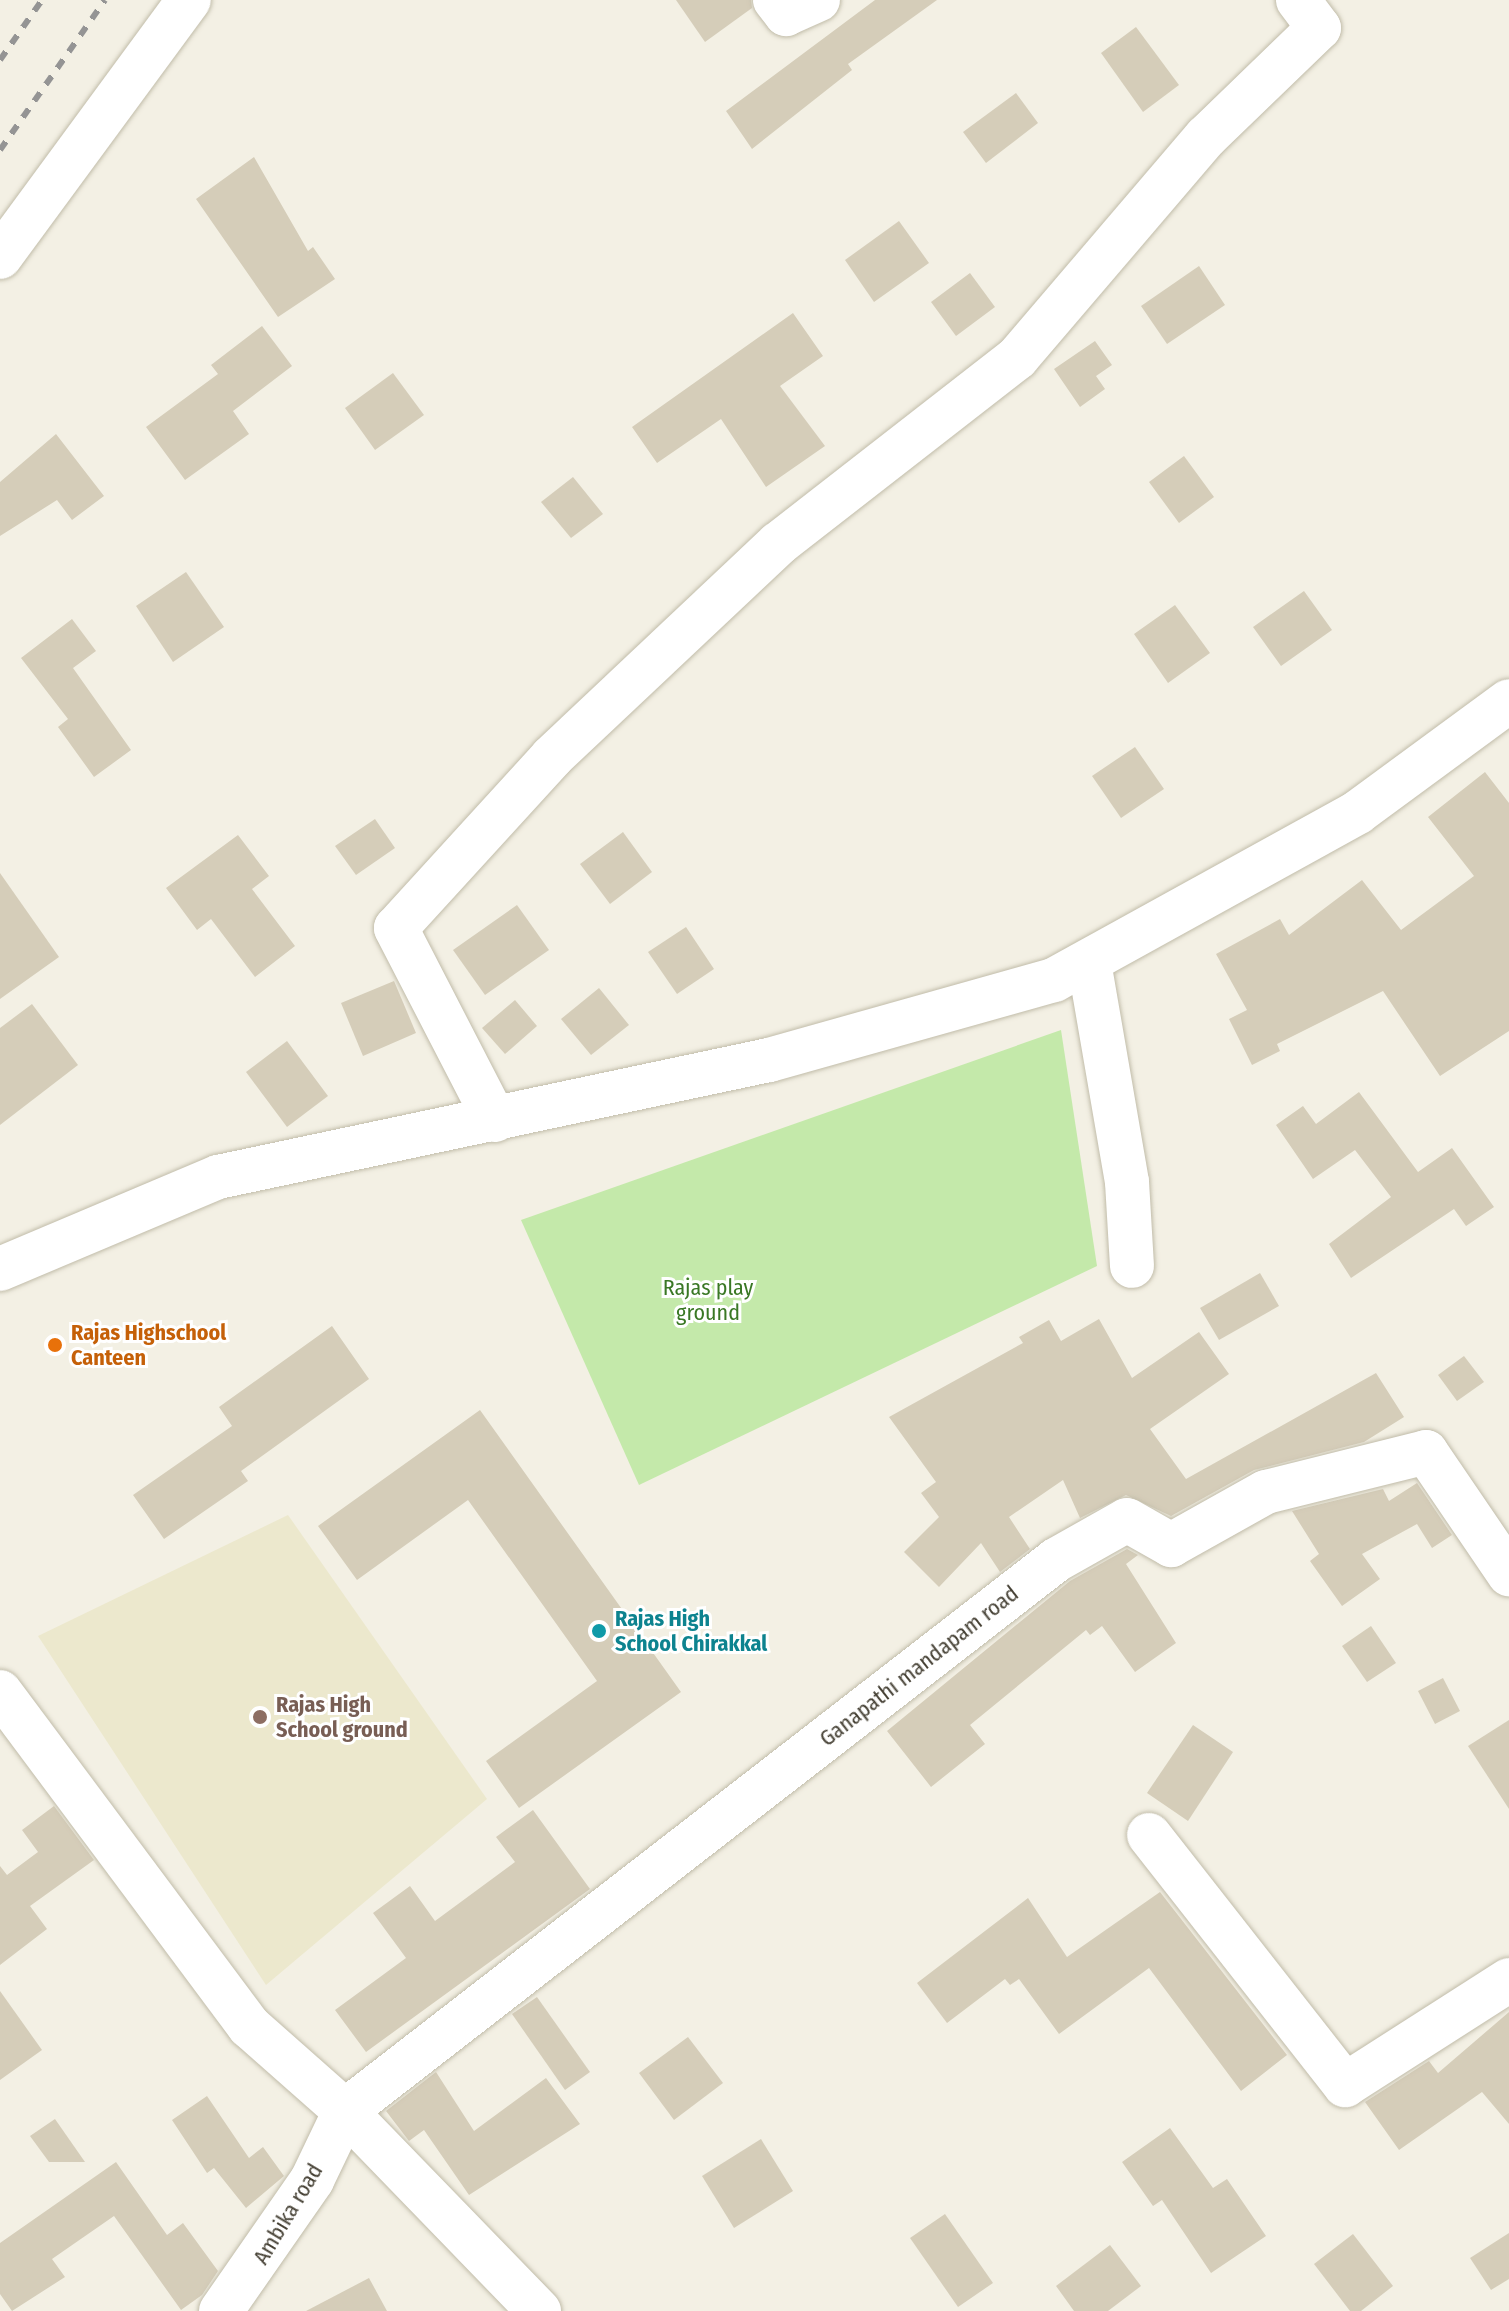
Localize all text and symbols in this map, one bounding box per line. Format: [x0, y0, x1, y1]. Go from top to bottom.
park label: Rajas play ground [663, 1274, 753, 1326]
place label: Rajas Highschool Canteen [71, 1319, 226, 1370]
marker: Rajas Highschool Canteen [46, 1336, 64, 1354]
street label: Ganapathi mandapam road [814, 1580, 1024, 1752]
place label: Rajas High School Chirakkal [615, 1605, 767, 1656]
marker: Rajas High School Chirakkal [590, 1622, 608, 1640]
place label: Rajas High School ground [276, 1691, 408, 1742]
marker: Rajas High School ground [251, 1708, 269, 1726]
street label: Ambika road [248, 2159, 328, 2269]

